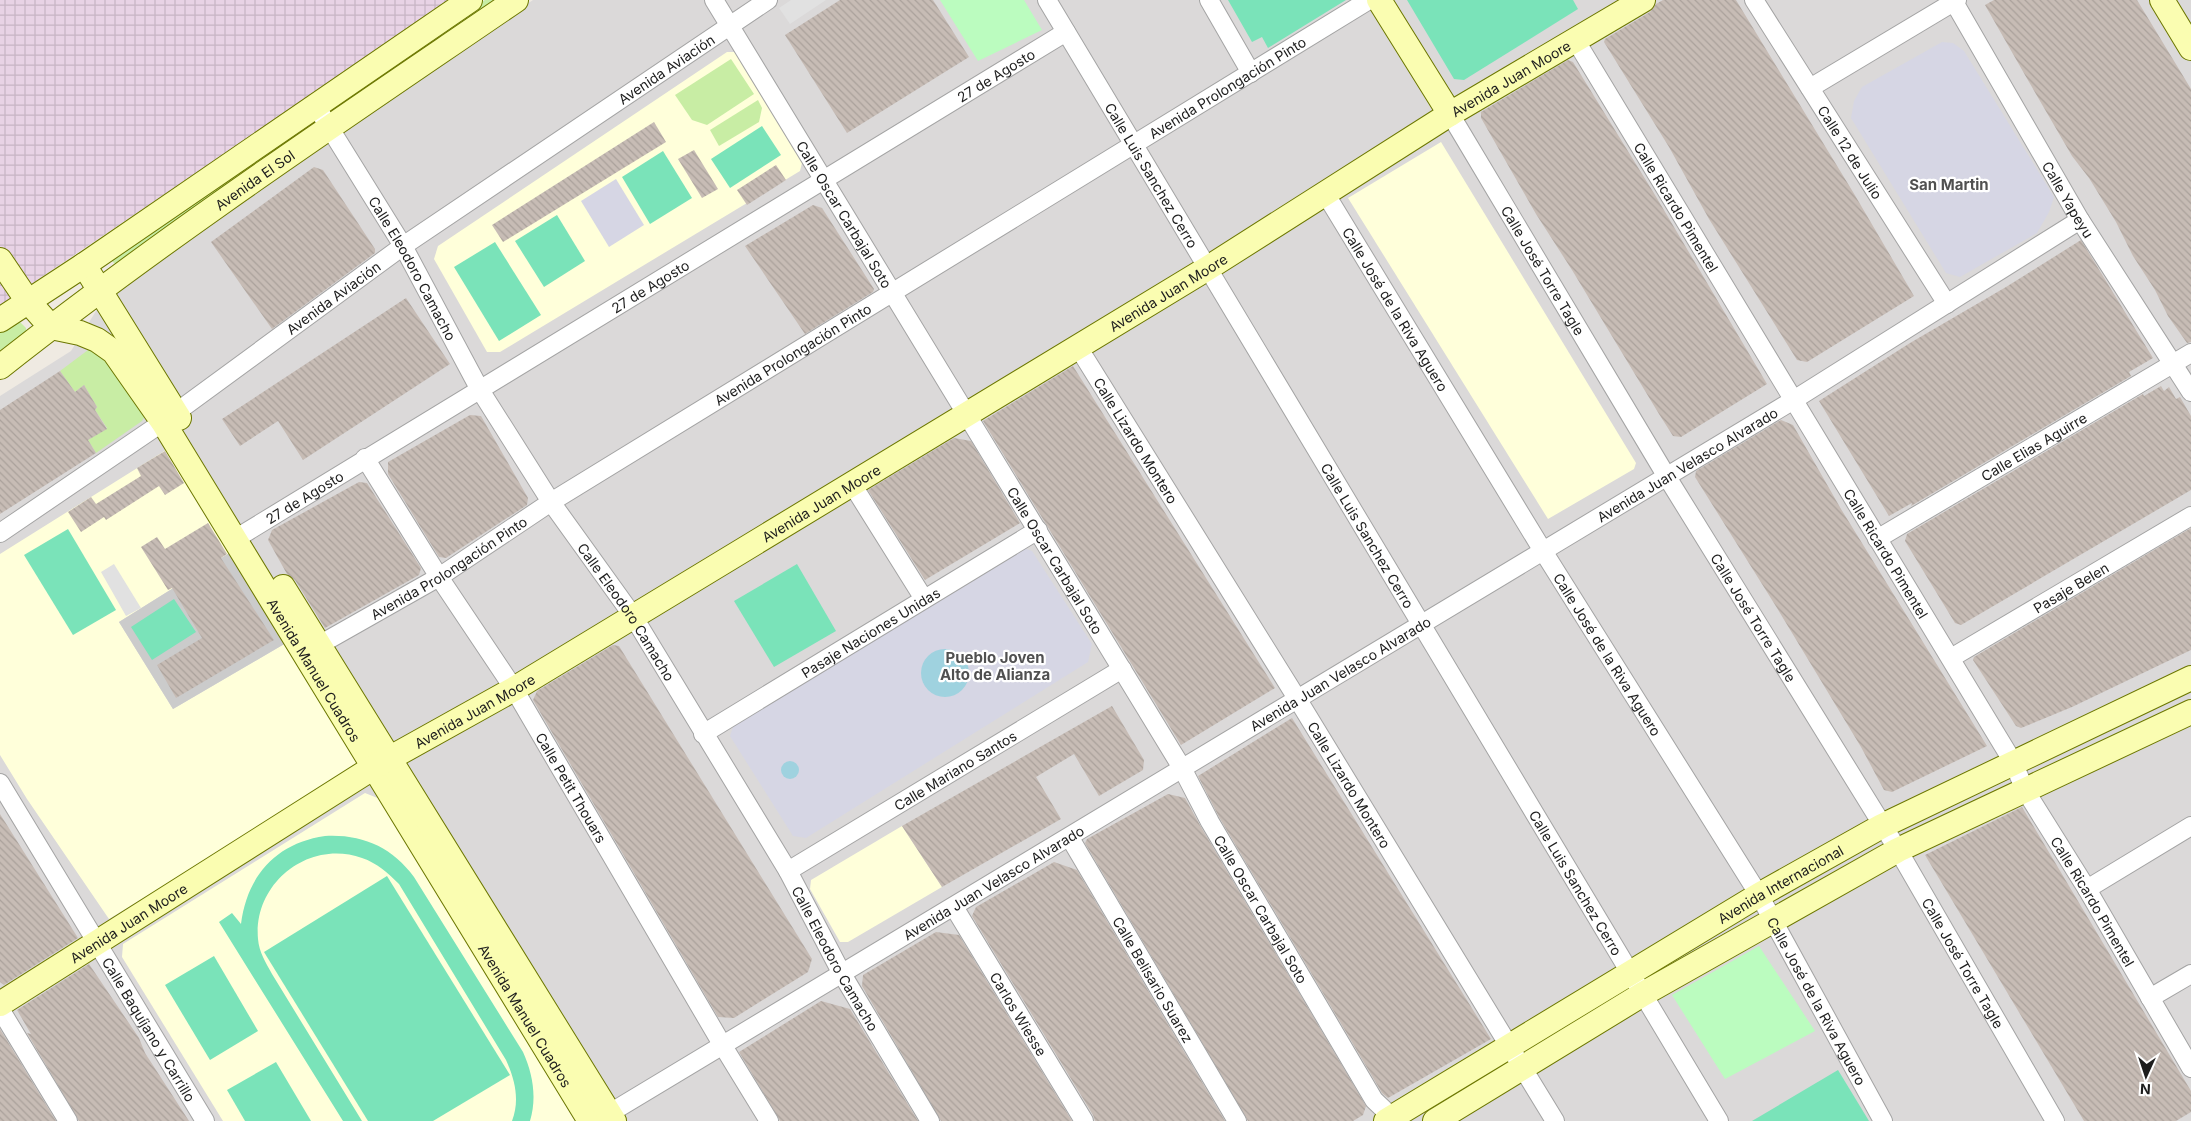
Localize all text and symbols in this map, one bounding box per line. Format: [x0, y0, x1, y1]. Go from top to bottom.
street label: Avenida Aviación [615, 30, 717, 107]
street label: Avenida Prolongación Pinto [1146, 32, 1309, 142]
street label: Avenida Juan Moore [1448, 36, 1573, 120]
street label: 27 de Agosto [954, 45, 1038, 105]
street label: Calle Luis Sanchez Cerro [1102, 99, 1202, 251]
street label: Calle 12 de Julio [1815, 102, 1886, 202]
street label: Calle Oscar Carbajal Soto [793, 138, 896, 291]
street label: Calle Ricardo Pimentel [1631, 139, 1722, 275]
street label: Avenida El Sol [211, 146, 297, 213]
street label: Calle Yapeyu [2039, 158, 2098, 241]
district label: San Martin [1909, 175, 1989, 194]
street label: Calle Eleodoro Camacho [366, 193, 460, 343]
street label: Calle José Torre Tagle [1498, 202, 1589, 338]
street label: Calle José de la Riva Aguero [1339, 224, 1452, 394]
street label: Avenida Juan Moore [1106, 250, 1230, 335]
street label: 27 de Agosto [608, 256, 692, 316]
street label: Avenida Aviación [283, 257, 383, 337]
street label: Avenida Prolongación Pinto [711, 299, 874, 408]
street label: Calle Lizardo Montero [1091, 374, 1182, 507]
street label: Avenida Juan Velasco Alvarado [1594, 403, 1781, 525]
street label: Calle Elias Aguirre [1978, 408, 2090, 484]
street label: Calle Luis Sanchez Cerro [1318, 459, 1418, 611]
street label: Avenida Juan Moore [759, 460, 883, 545]
street label: 27 de Agosto [262, 467, 346, 527]
street label: Calle Oscar Carbajal Soto [1004, 483, 1107, 637]
street label: Calle Ricardo Pimentel [1841, 485, 1932, 621]
street label: Avenida Prolongación Pinto [367, 512, 530, 623]
street label: Calle Eleodoro Camacho [574, 539, 679, 684]
street label: Calle José Torre Tagle [1708, 550, 1800, 685]
street label: Pasaje Belen [2030, 558, 2111, 616]
street label: Calle José de la Riva Aguero [1550, 570, 1665, 739]
street label: Pasaje Naciones Unidas [798, 583, 943, 681]
street label: Avenida Manuel Cuadros [264, 595, 365, 745]
street label: Avenida Juan Velasco Alvarado [1247, 612, 1434, 734]
district label: Pueblo Joven Alto de Alianza [940, 648, 1050, 684]
street label: Avenida Juan Moore [411, 670, 538, 751]
street label: Calle Lizardo Montero [1305, 718, 1395, 851]
street label: Calle Mariano Santos [890, 727, 1019, 814]
street label: Calle Petit Thouars [533, 729, 611, 846]
street label: Calle Luis Sanchez Cerro [1526, 807, 1626, 958]
street label: Avenida Juan Velasco Alvarado [900, 821, 1087, 943]
street label: Calle Oscar Carbajal Soto [1211, 832, 1312, 986]
street label: Calle Ricardo Pimentel [2048, 833, 2138, 969]
street label: Avenida Internacional [1714, 841, 1846, 927]
street label: Avenida Juan Moore [67, 879, 190, 966]
street label: Calle Eleodoro Camacho [789, 883, 882, 1034]
street label: Calle José Torre Tagle [1919, 895, 2008, 1031]
street label: Calle Belisario Suarez [1110, 913, 1197, 1045]
street label: Calle José de la Riva Aguero [1764, 914, 1870, 1088]
street label: Avenida Manuel Cuadros [475, 941, 576, 1090]
street label: Calle Baquíjano y Carrillo [99, 954, 200, 1104]
street label: Carlos Wiesse [987, 969, 1051, 1059]
north arrow [2121, 1051, 2171, 1101]
text: N [2140, 1081, 2151, 1098]

